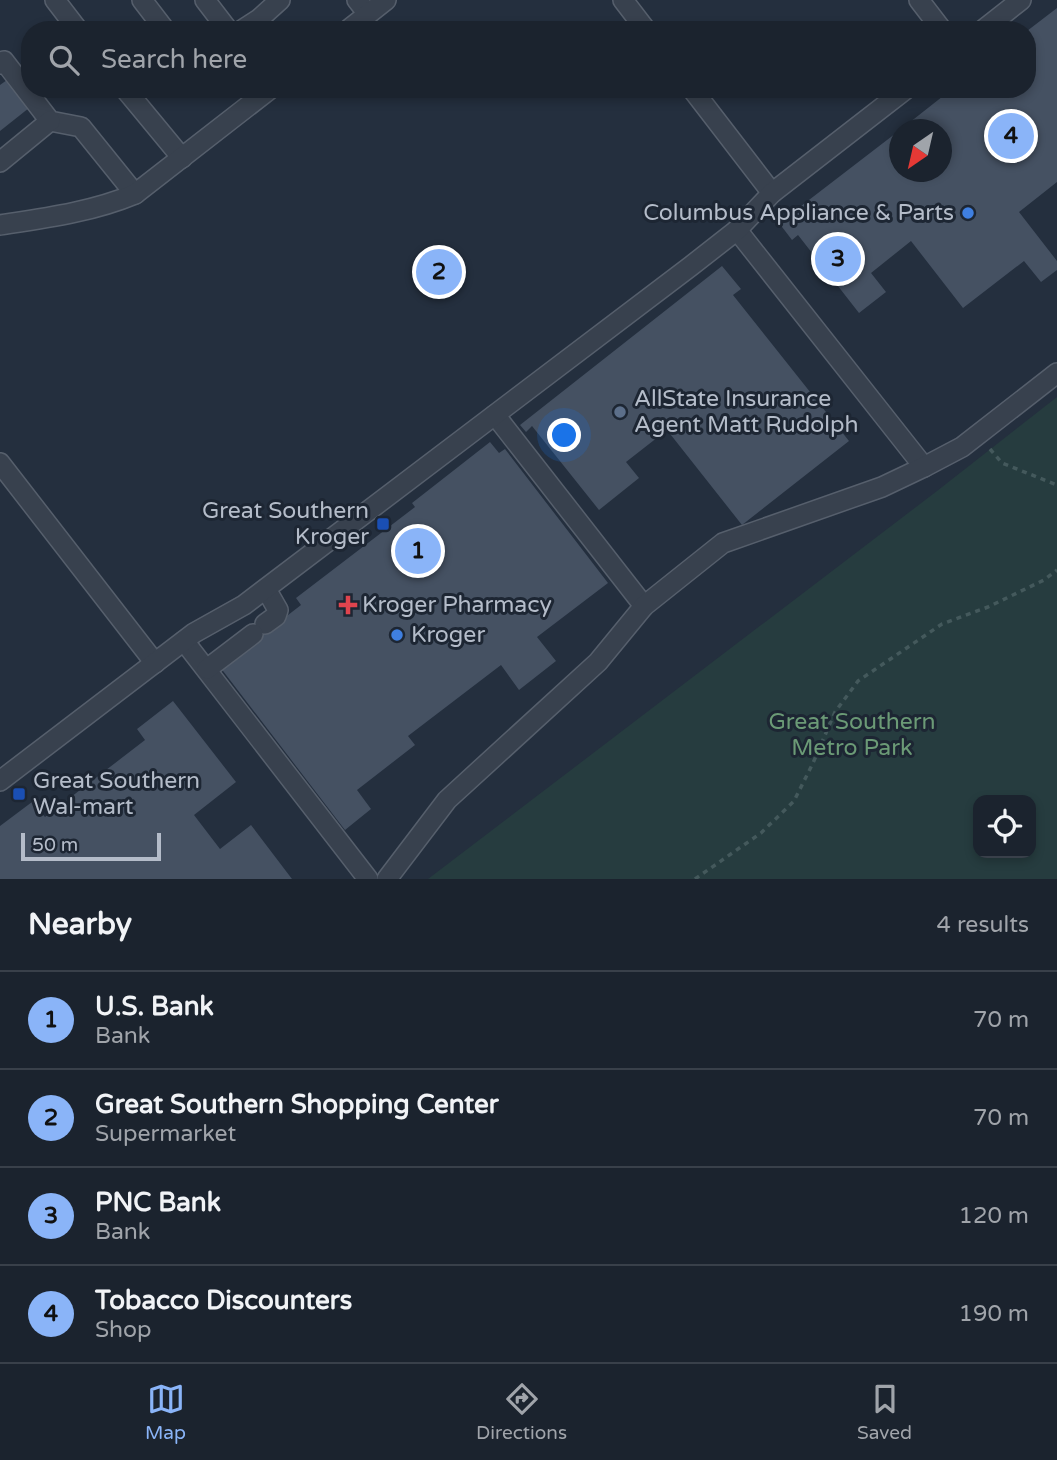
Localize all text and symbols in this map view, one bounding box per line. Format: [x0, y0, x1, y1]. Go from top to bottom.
search box [21, 21, 1036, 98]
icon: search [45, 41, 83, 79]
text: Search here [101, 44, 247, 75]
pin: 4 [988, 110, 1034, 162]
north arrow [889, 119, 952, 182]
place label: Columbus Appliance & Parts [643, 199, 954, 227]
marker: Columbus Appliance & Parts [960, 205, 976, 221]
pin: 3 [815, 233, 861, 285]
pin: 2 [416, 246, 462, 298]
place label: AllState Insurance Agent Matt Rudolph [634, 385, 858, 439]
marker: AllState Insurance Agent Matt Rudolph [612, 404, 628, 420]
your location [547, 418, 581, 452]
place label: Great Southern Kroger [202, 497, 369, 551]
marker: Great Southern Kroger [375, 516, 391, 532]
pin: 1 [395, 525, 441, 577]
place label: Kroger Pharmacy [362, 591, 552, 619]
marker: Kroger Pharmacy [340, 597, 356, 613]
place label: Kroger [411, 621, 485, 649]
marker: Kroger [389, 627, 405, 643]
park label: Great Southern Metro Park [768, 708, 936, 762]
place label: Great Southern Wal-mart [33, 767, 200, 821]
marker: Great Southern Wal-mart [11, 786, 27, 802]
map controls [973, 795, 1036, 858]
button: locate [973, 795, 1036, 858]
scale bar [21, 830, 161, 862]
text: 50 m [32, 834, 78, 856]
text: Nearby [28, 906, 132, 943]
text: 4 results [936, 911, 1029, 939]
text: U.S. Bank [95, 991, 214, 1022]
text: 1 [44, 1006, 58, 1034]
text: 70 m [973, 1006, 1029, 1034]
text: Bank [95, 1022, 150, 1050]
text: Great Southern Shopping Center [95, 1089, 499, 1120]
text: 2 [44, 1104, 58, 1132]
text: 70 m [973, 1104, 1029, 1132]
text: Supermarket [95, 1120, 236, 1148]
text: PNC Bank [95, 1187, 221, 1218]
text: 3 [44, 1202, 58, 1230]
text: 120 m [959, 1202, 1029, 1230]
text: Bank [95, 1218, 150, 1246]
text: Tobacco Discounters [95, 1285, 352, 1316]
text: 4 [44, 1300, 58, 1328]
text: 190 m [959, 1300, 1029, 1328]
text: Shop [95, 1316, 152, 1344]
tab: Map [145, 1380, 186, 1444]
tab: Directions [476, 1380, 567, 1444]
tab: Saved [857, 1380, 912, 1444]

